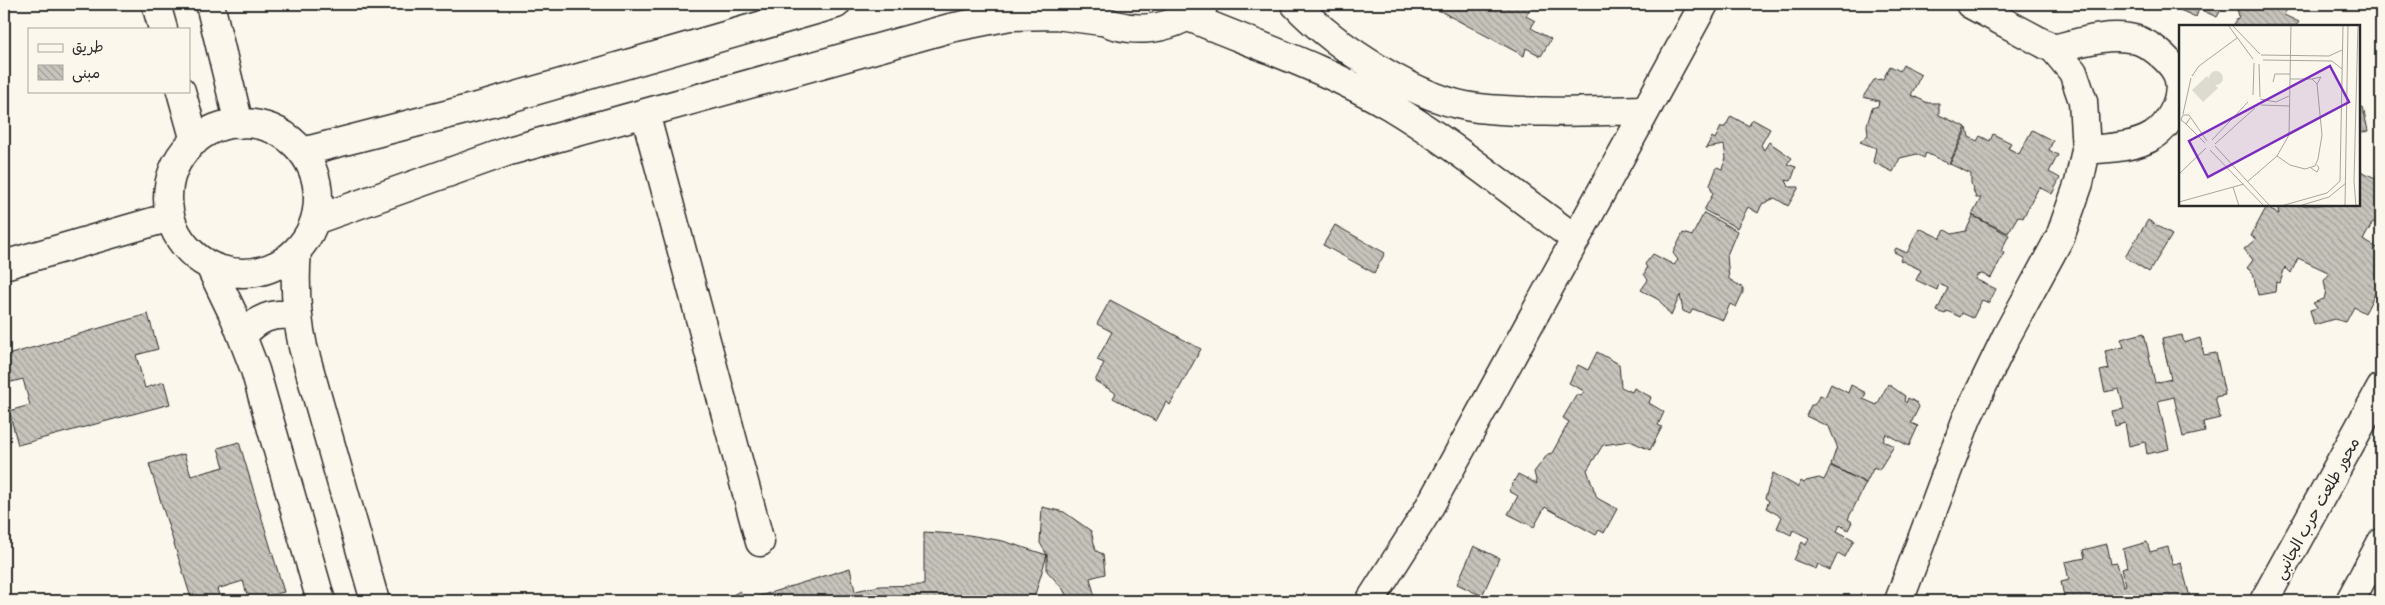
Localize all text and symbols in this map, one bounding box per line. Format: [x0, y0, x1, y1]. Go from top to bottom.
inset map [2179, 25, 2360, 206]
legend [28, 28, 190, 92]
text: طريق [72, 37, 104, 56]
text: مبنى [72, 63, 100, 83]
street label: محور طلعت حرب الجانبى [2269, 434, 2364, 583]

